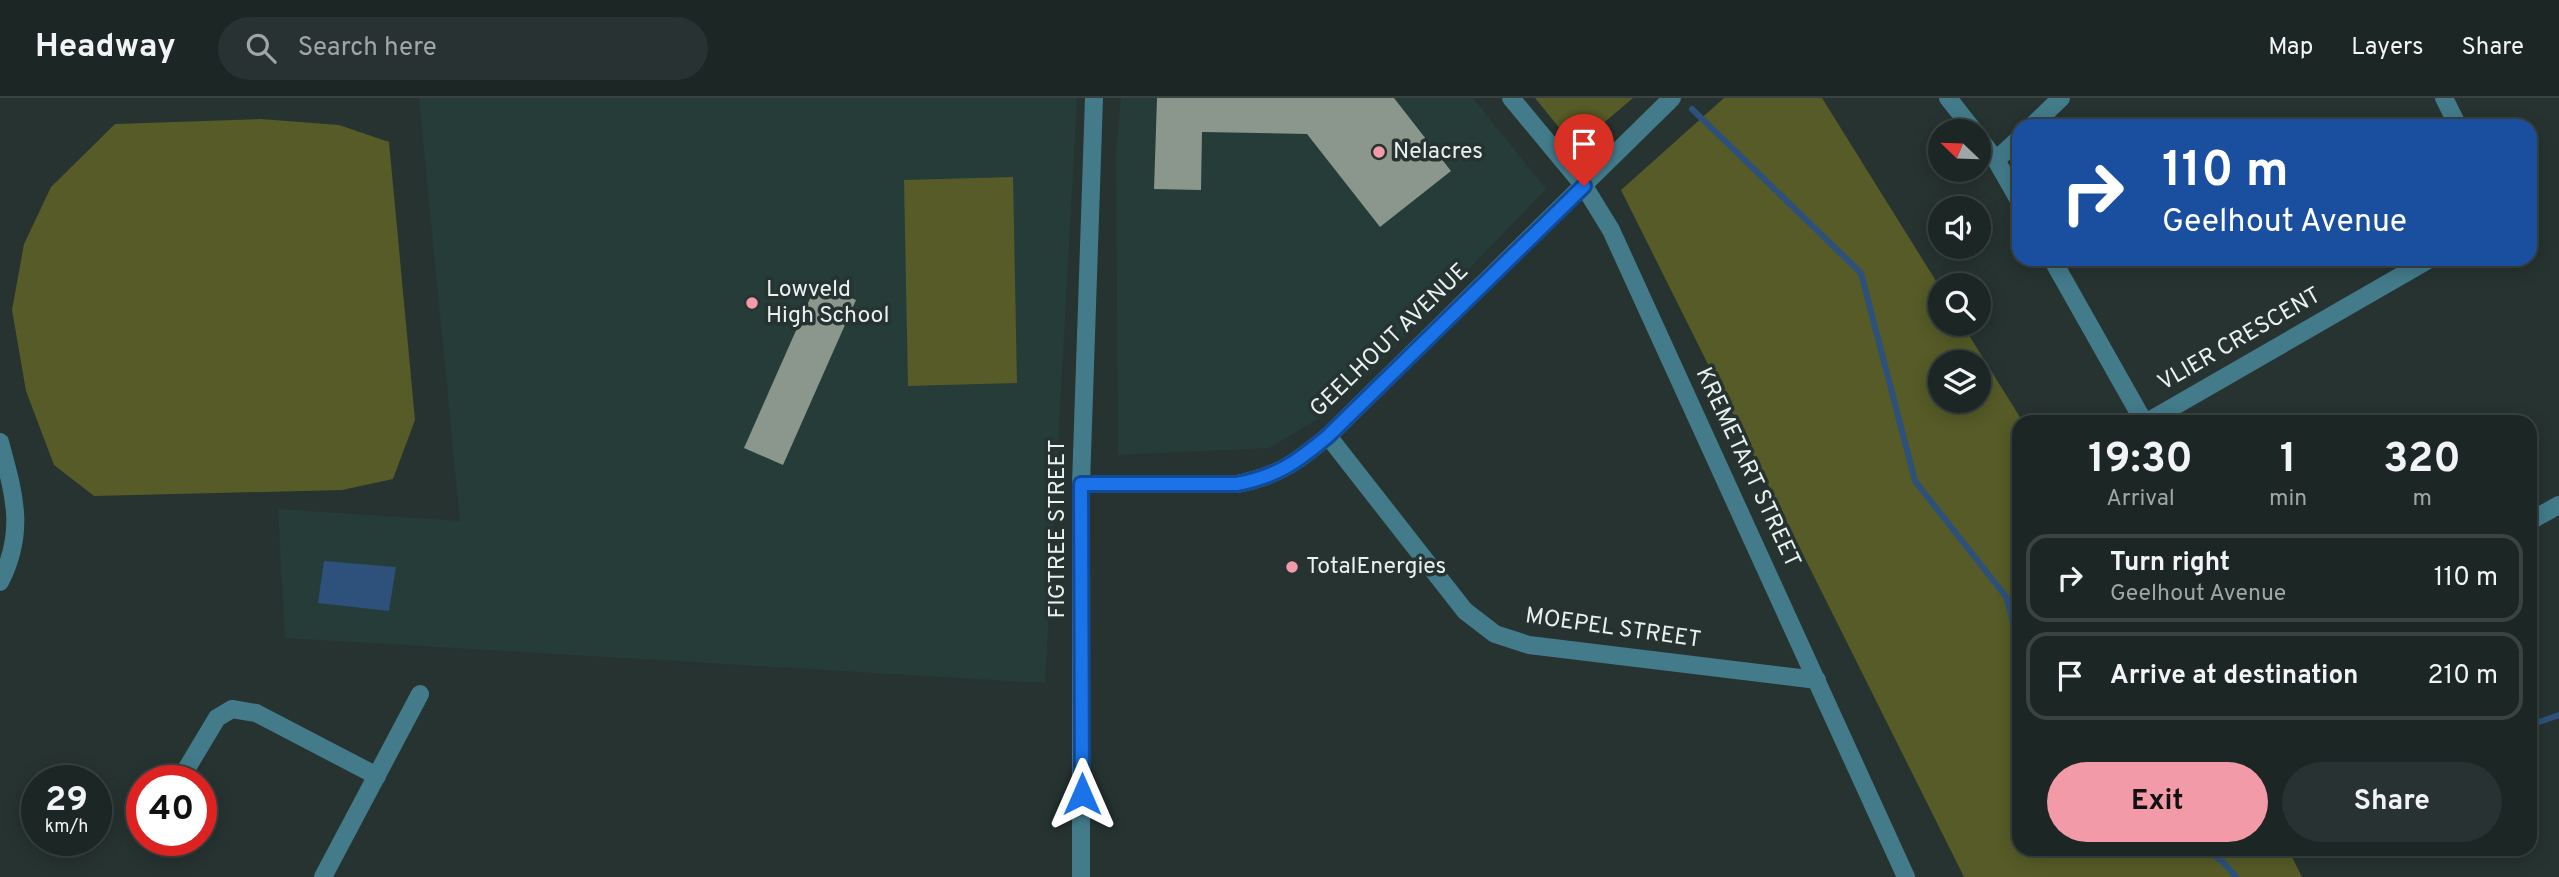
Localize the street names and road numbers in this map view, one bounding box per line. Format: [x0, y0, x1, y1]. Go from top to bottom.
street label: GEELHOUT AVENUE [1305, 258, 1475, 424]
street label: VLIER CRESCENT [2153, 282, 2327, 398]
street label: KREMETART STREET [1688, 363, 1806, 573]
street label: FIGTREE STREET [1044, 439, 1073, 619]
street label: MOEPEL STREET [1523, 602, 1703, 656]

